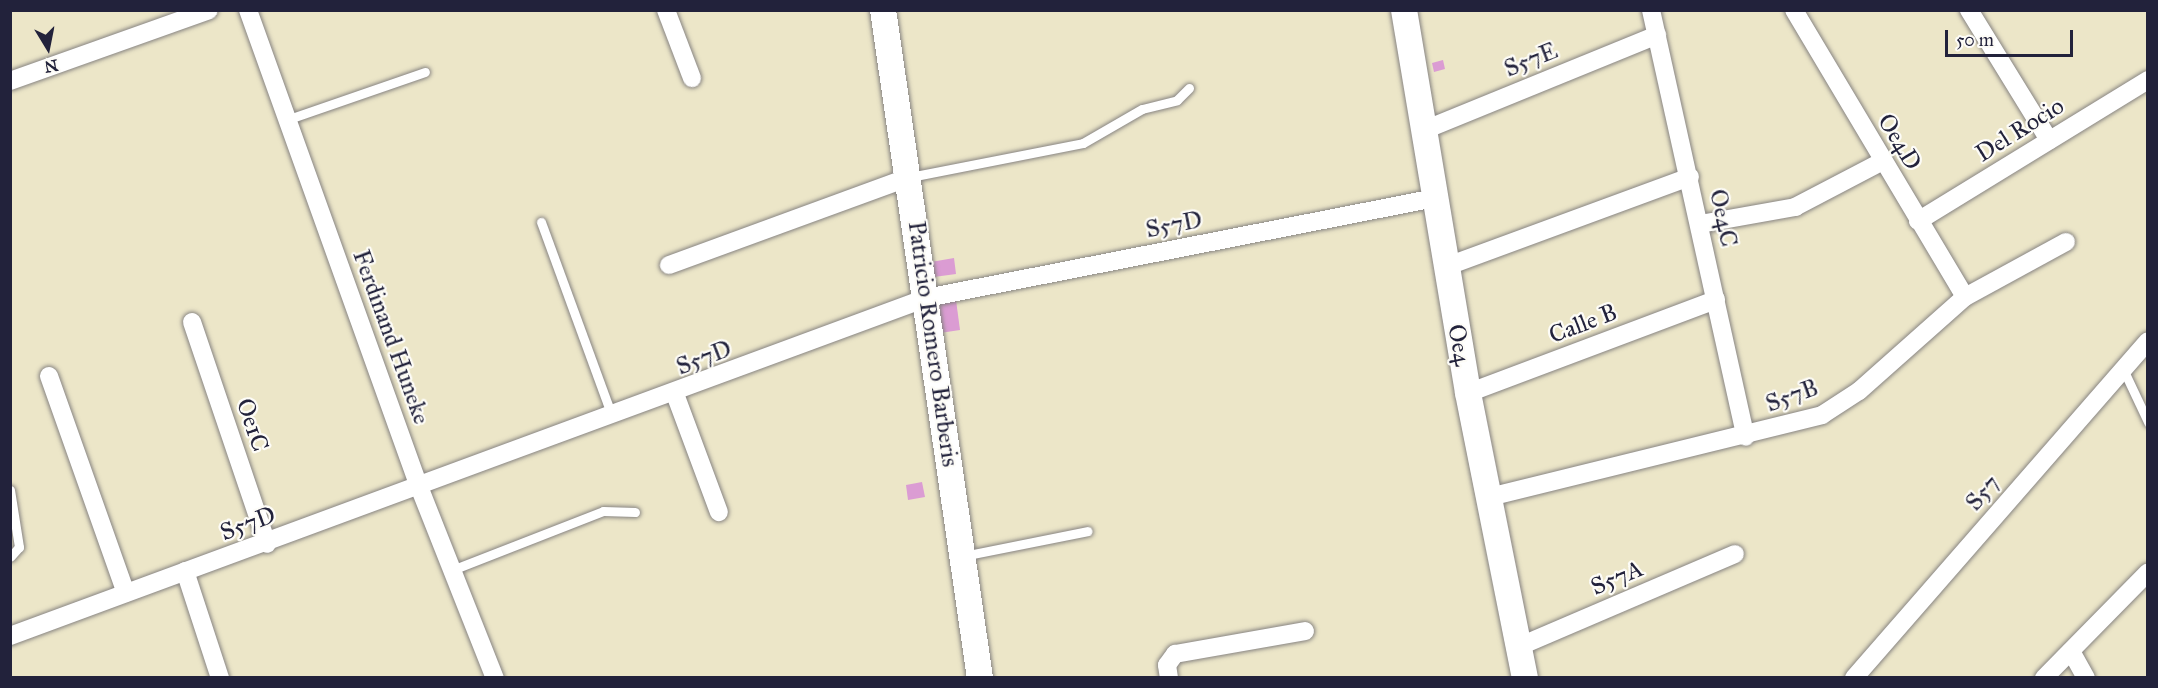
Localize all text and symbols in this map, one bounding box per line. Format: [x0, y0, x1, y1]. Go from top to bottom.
north arrow [18, 18, 78, 78]
scale bar [1948, 18, 2076, 56]
text: 50 m [1956, 29, 1994, 51]
street label: S57E [1500, 36, 1562, 84]
text: N [43, 56, 60, 77]
street label: Del Rocio [1971, 92, 2069, 168]
street label: Oe4D [1871, 109, 1927, 175]
street label: Oe4C [1703, 187, 1743, 249]
street label: S57D [1143, 205, 1205, 245]
street label: Patricio Romero Barberis [901, 219, 965, 469]
street label: Ferdinand Huneke [346, 246, 436, 428]
street label: Calle B [1545, 298, 1621, 350]
street label: Oe4 [1441, 322, 1477, 368]
street label: S57D [672, 334, 736, 382]
street label: S57B [1762, 373, 1822, 419]
street label: Oe1C [230, 395, 274, 455]
street label: S57 [1960, 469, 2006, 517]
street label: S57D [216, 501, 280, 547]
street label: S57A [1587, 554, 1647, 602]

